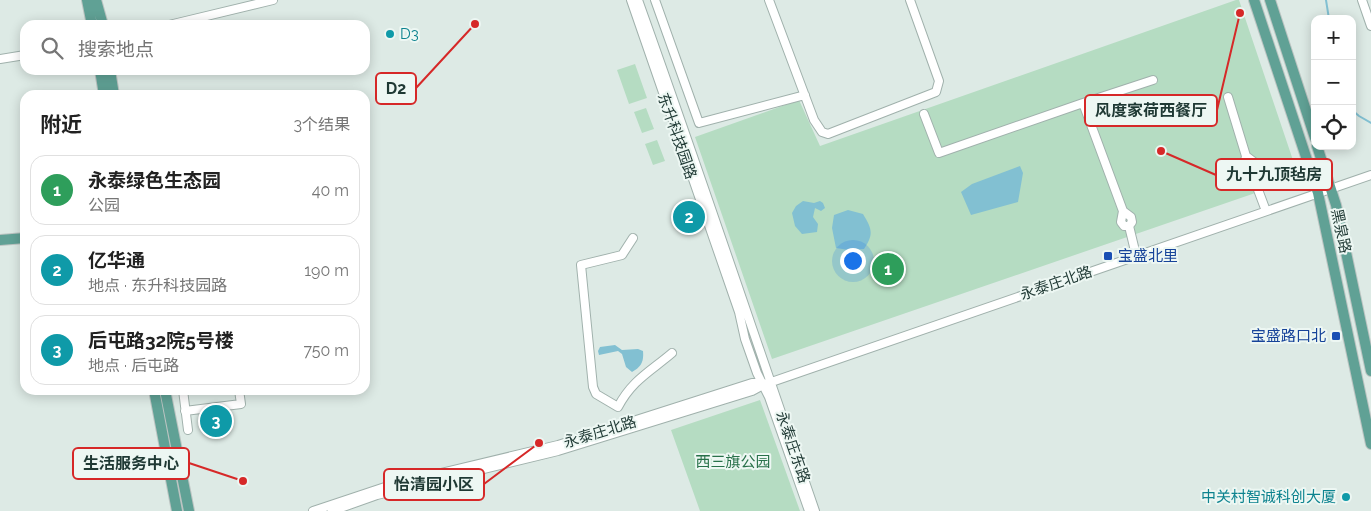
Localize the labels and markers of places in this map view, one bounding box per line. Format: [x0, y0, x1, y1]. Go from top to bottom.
place label: D3 [400, 25, 419, 43]
marker: D3 [384, 28, 396, 40]
callout: D2 [376, 73, 416, 104]
callout: 风度家荷西餐厅 [1085, 95, 1217, 126]
callout: 九十九顶毡房 [1216, 159, 1332, 190]
pin: 2 [673, 198, 705, 236]
place label: 宝盛北里 [1118, 247, 1178, 265]
pin: 1 [872, 250, 904, 288]
marker: 宝盛北里 [1102, 250, 1114, 262]
place label: 宝盛路口北 [1251, 327, 1326, 345]
marker: 宝盛路口北 [1330, 330, 1342, 342]
pin: 3 [200, 402, 232, 440]
callout: 生活服务中心 [73, 448, 189, 479]
callout: 怡清园小区 [384, 469, 484, 500]
place label: 中关村智诚科创大厦 [1201, 488, 1336, 506]
marker: 中关村智诚科创大厦 [1340, 491, 1352, 503]

